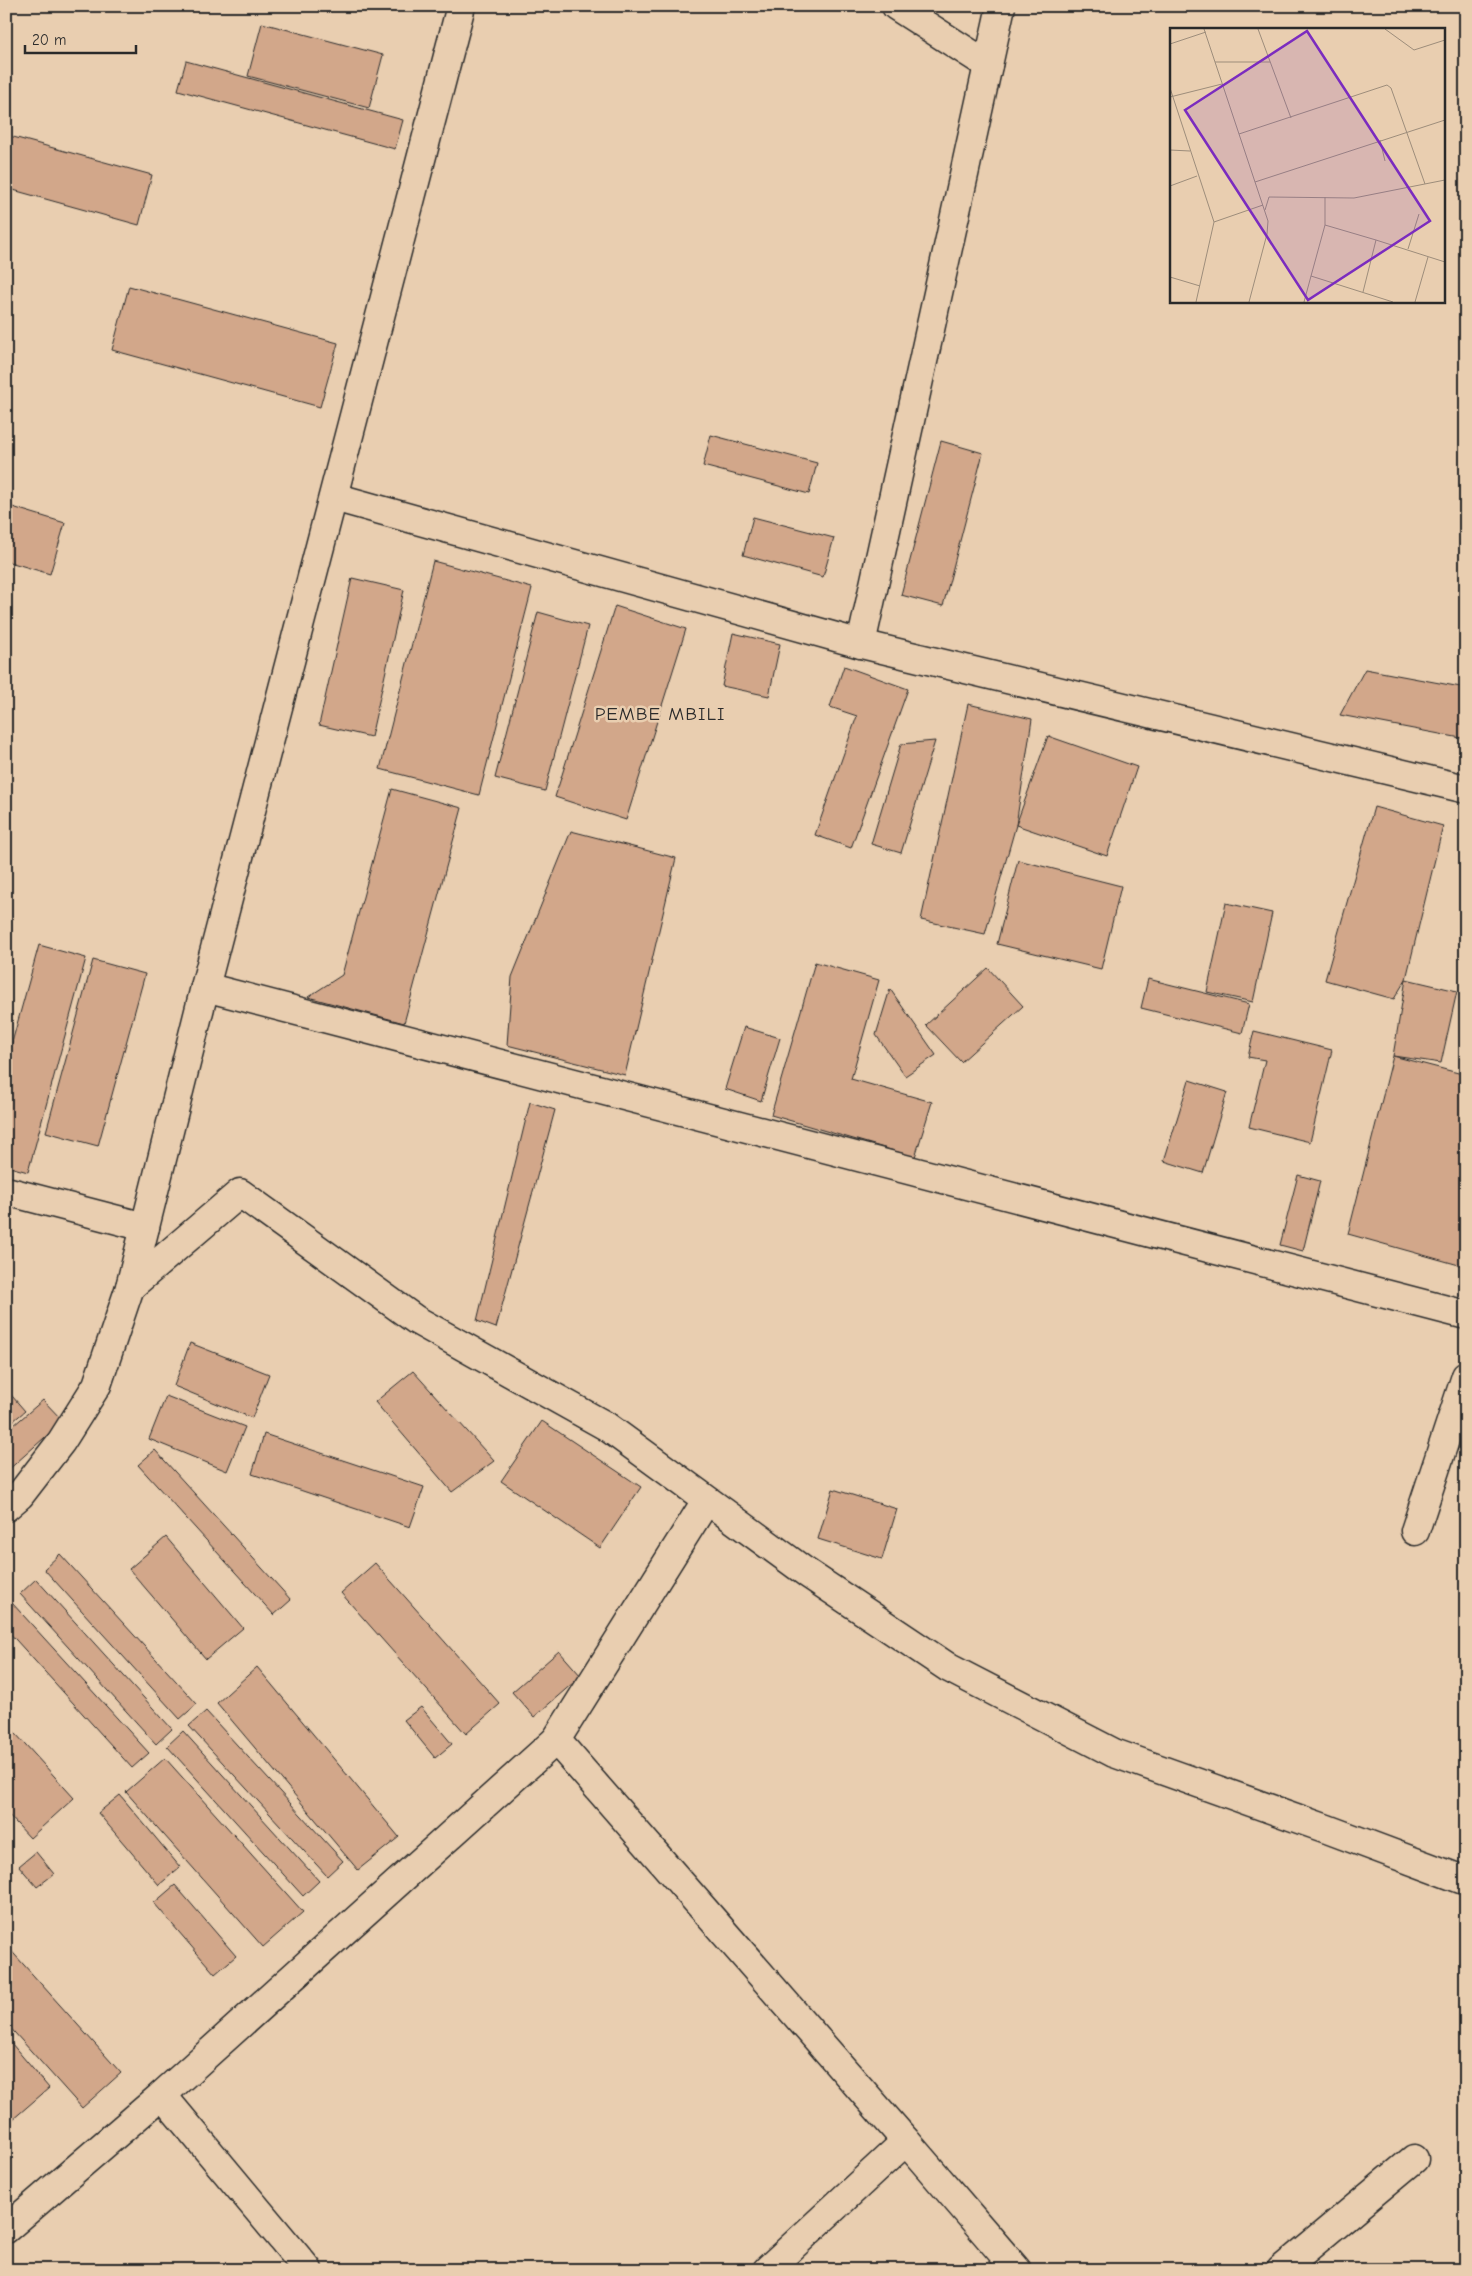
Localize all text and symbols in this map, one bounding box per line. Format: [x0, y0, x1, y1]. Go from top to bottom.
scale bar [25, 22, 136, 54]
inset map [1170, 28, 1444, 302]
text: 20 m [32, 31, 66, 49]
district label: PEMBE MBILI [595, 703, 725, 725]

